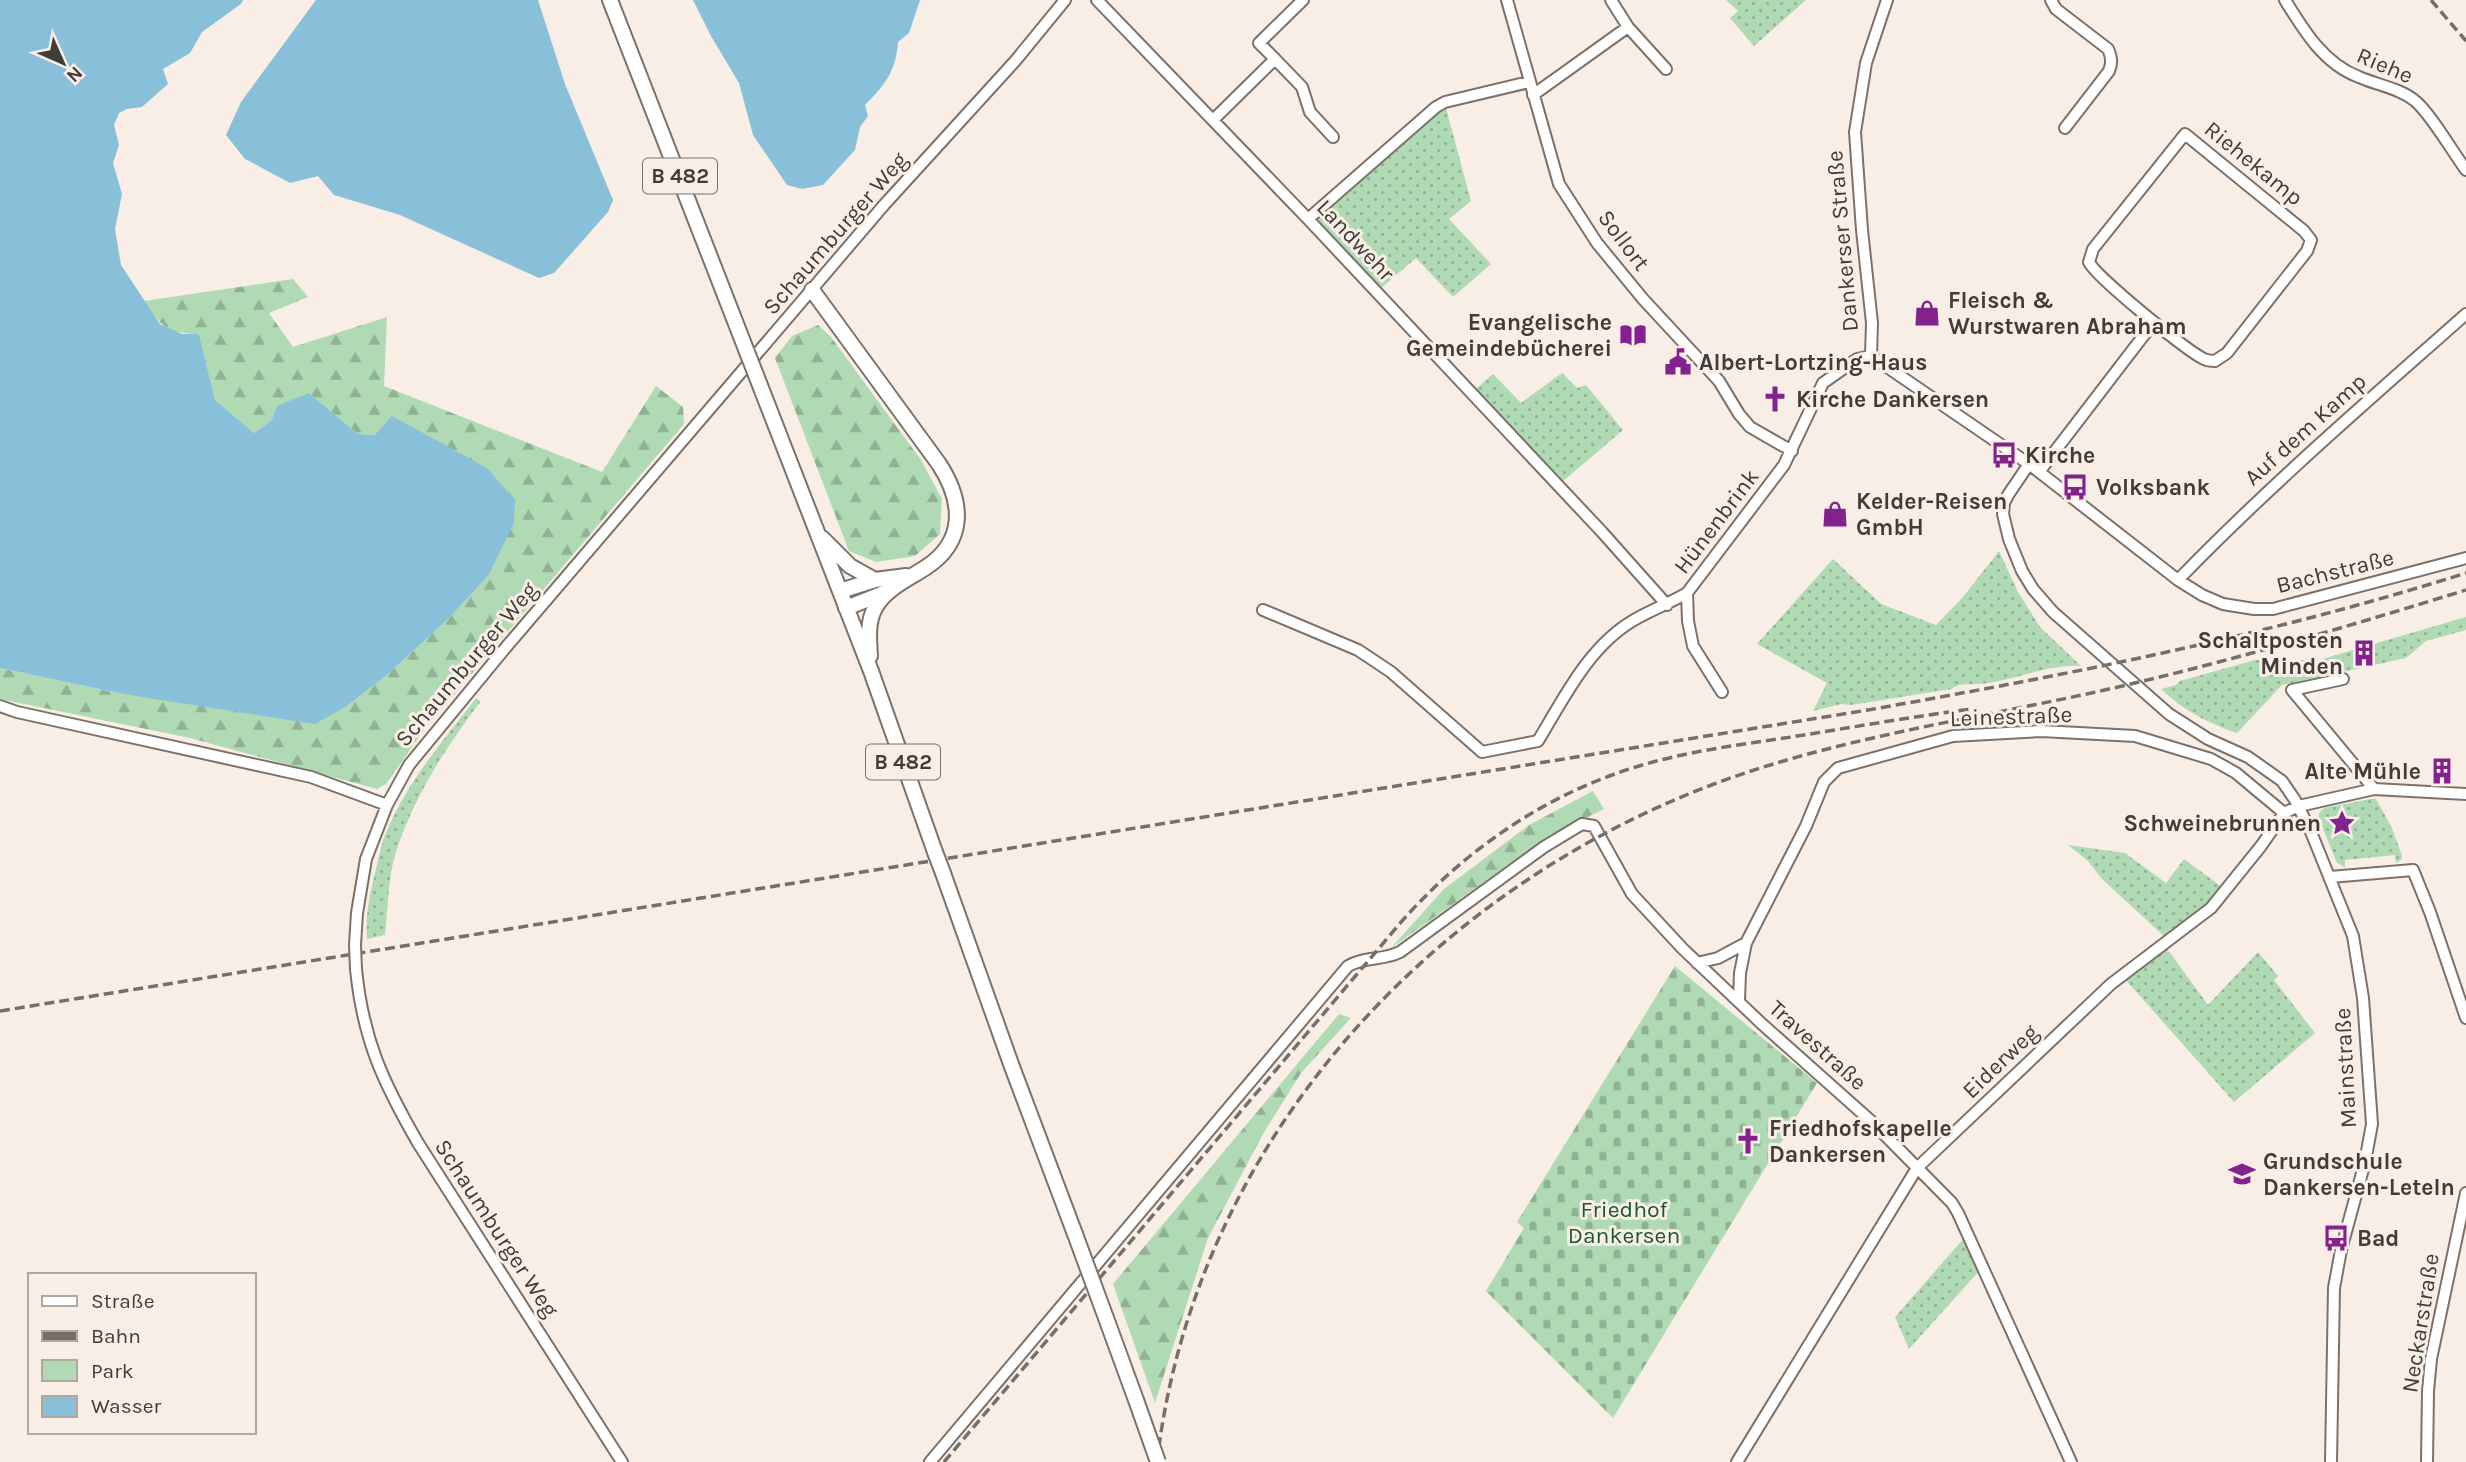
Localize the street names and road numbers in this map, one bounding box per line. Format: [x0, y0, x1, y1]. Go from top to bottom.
street label: Riehe [2353, 42, 2417, 89]
street label: Riehekamp [2199, 115, 2308, 211]
street label: Schaumburger Weg [757, 147, 913, 320]
street label: Dankerser Straße [1821, 149, 1864, 333]
road number: B 482 [643, 158, 717, 194]
street label: Landwehr [1311, 194, 1401, 287]
street label: Sollort [1592, 205, 1655, 276]
street label: Auf dem Kamp [2239, 368, 2372, 491]
street label: Hünenbrink [1668, 463, 1765, 579]
street label: Bachstraße [2273, 544, 2397, 599]
street label: Schaumburger Weg [390, 577, 543, 752]
street label: Leinestraße [1949, 701, 2073, 732]
road number: B 482 [866, 744, 940, 780]
street label: Travestraße [1763, 995, 1872, 1096]
street label: Mainstraße [2329, 1007, 2362, 1129]
street label: Eiderweg [1957, 1019, 2044, 1104]
street label: Schaumburger Weg [429, 1134, 564, 1322]
street label: Neckarstraße [2396, 1251, 2445, 1395]

